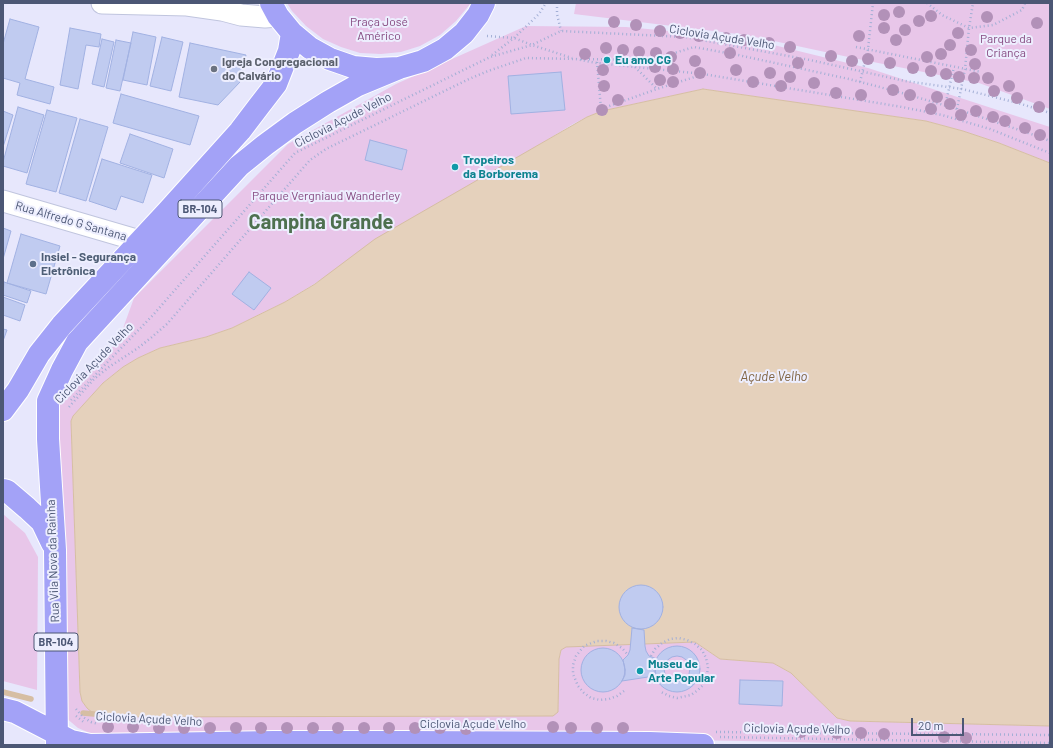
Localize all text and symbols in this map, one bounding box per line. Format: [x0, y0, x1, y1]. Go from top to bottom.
park label: Praça José Américo [350, 15, 408, 43]
street label: Ciclovia Açude Velho [668, 22, 776, 52]
park label: Parque da Criança [980, 32, 1032, 60]
place label: Eu amo CG [615, 53, 671, 67]
place label: Igreja Congregacional do Calvário [222, 55, 338, 83]
marker: Eu amo CG [602, 55, 612, 65]
marker: Igreja Congregacional do Calvário [209, 64, 219, 74]
street label: Ciclovia Açude Velho [292, 89, 394, 151]
place label: Tropeiros da Borborema [463, 153, 538, 181]
marker: Tropeiros da Borborema [450, 162, 460, 172]
park label: Parque Vergniaud Wanderley [252, 189, 400, 203]
street label: Rua Alfredo G Santana [14, 198, 128, 244]
road number: BR-104 [178, 200, 222, 218]
district label: Campina Grande [249, 210, 393, 234]
place label: Insiel - Segurança Eletrônica [41, 250, 136, 278]
marker: Insiel - Segurança Eletrônica [28, 259, 38, 269]
street label: Ciclovia Açude Velho [52, 320, 136, 406]
water label: Açude Velho [741, 369, 807, 385]
street label: Rua Vila Nova da Rainha [44, 499, 62, 623]
road number: BR-104 [34, 633, 78, 651]
place label: Museu de Arte Popular [648, 657, 715, 685]
marker: Museu de Arte Popular [635, 666, 645, 676]
street label: Ciclovia Açude Velho [95, 709, 203, 729]
scale bar [913, 710, 966, 736]
street label: Ciclovia Açude Velho [420, 717, 526, 731]
text: 20 m [918, 718, 944, 732]
street label: Ciclovia Açude Velho [744, 721, 850, 737]

